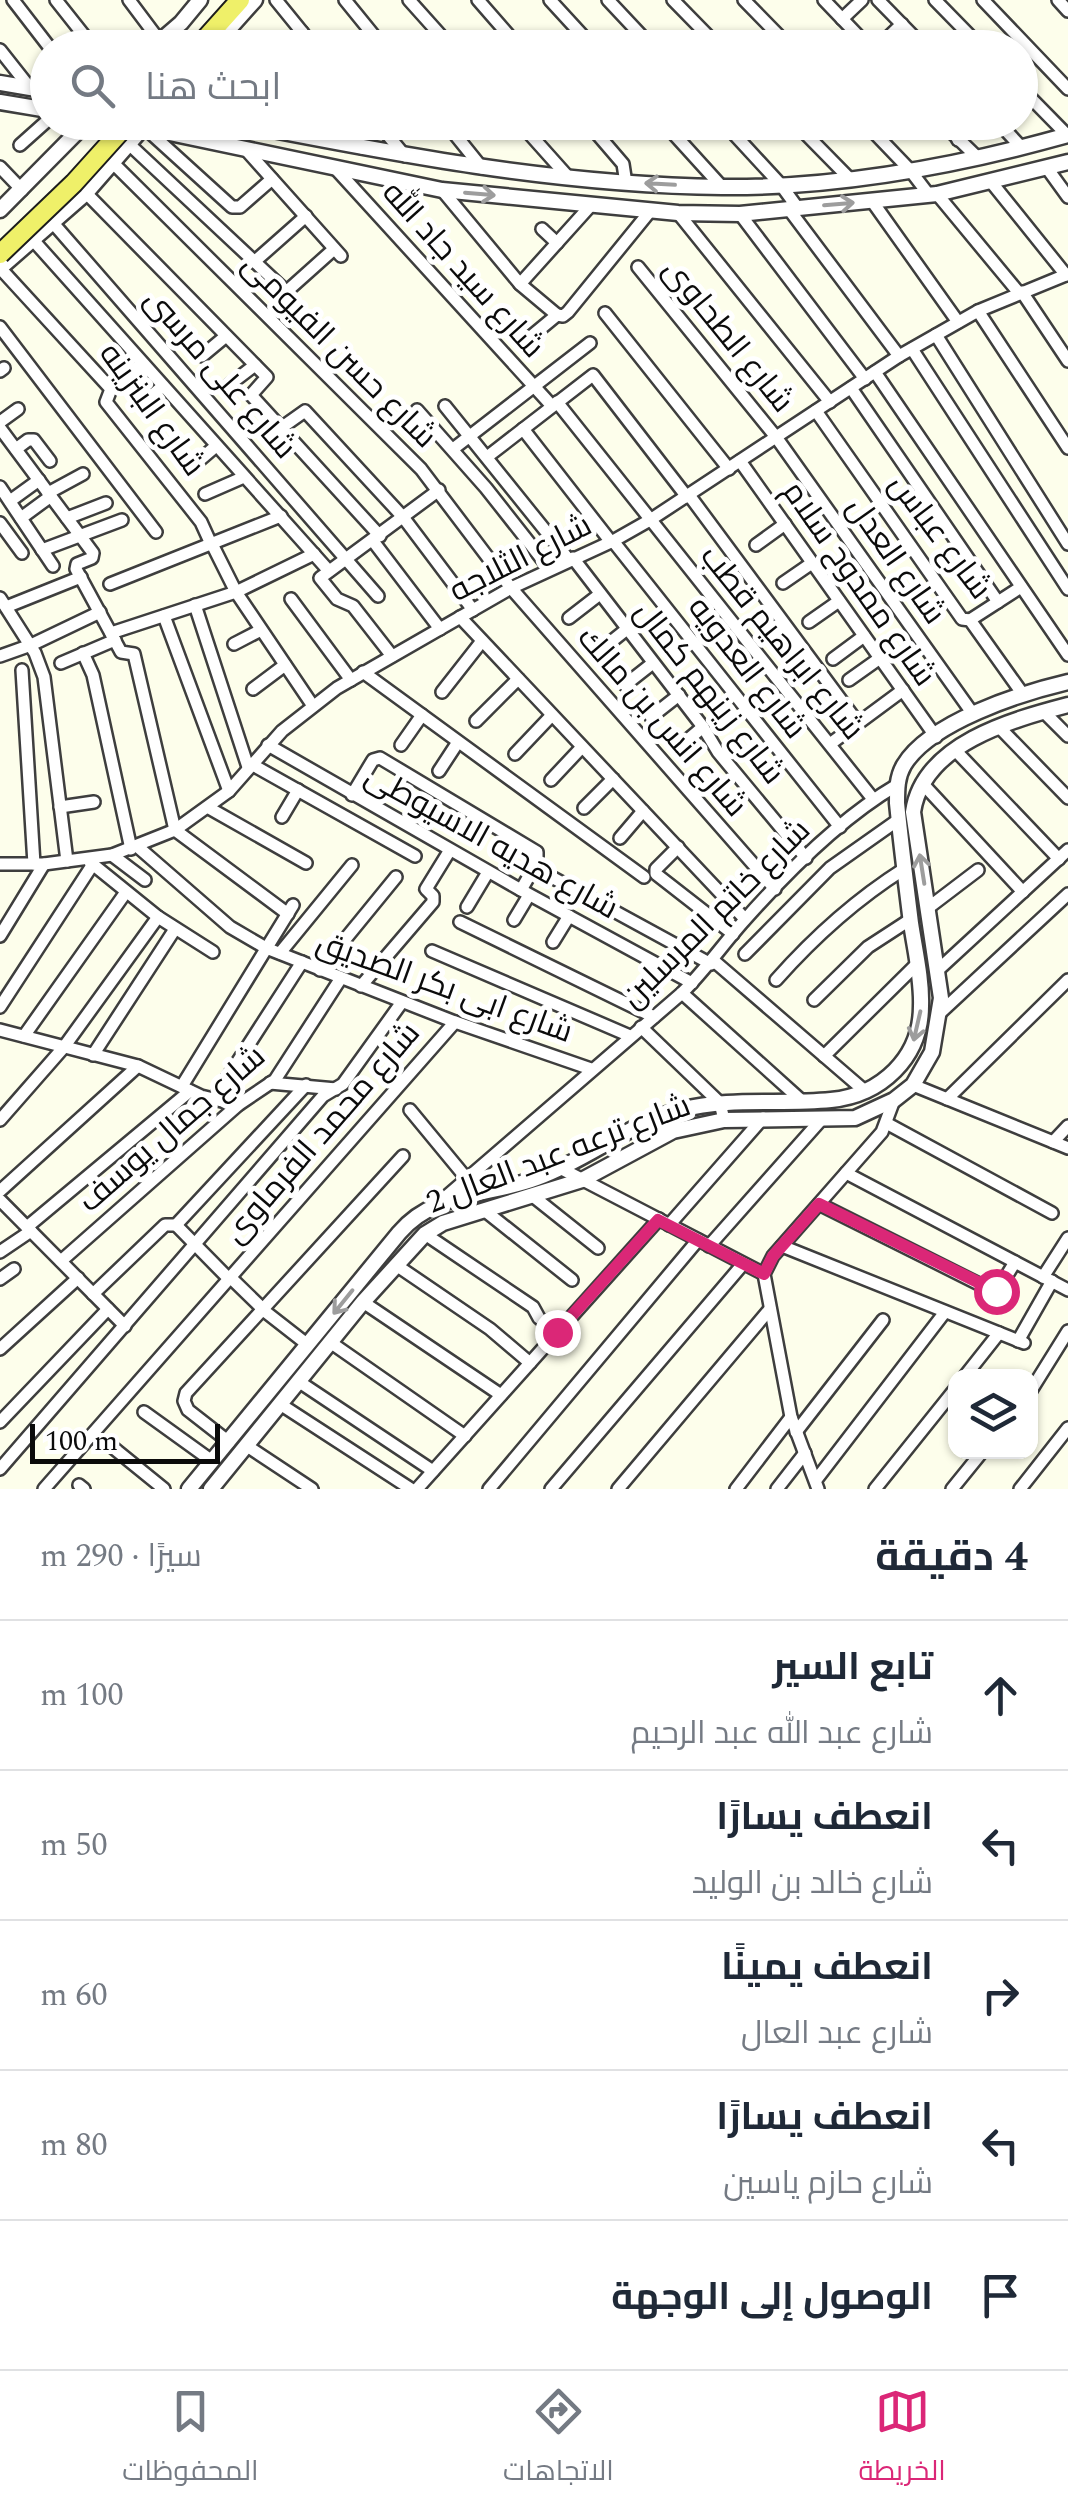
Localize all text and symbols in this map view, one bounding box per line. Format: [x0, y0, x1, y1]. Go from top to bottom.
search box [30, 30, 1038, 140]
icon: search [65, 58, 120, 113]
text: ابحث هنا [145, 59, 281, 117]
street label: شارع سيد جاد الله [370, 170, 556, 370]
one-way arrow [645, 174, 677, 193]
one-way arrow [464, 184, 496, 203]
one-way arrow [822, 194, 854, 213]
street label: شارع حسن الفيومى [230, 242, 448, 460]
street label: شارع الطحاوى [650, 248, 805, 424]
street label: شارع على مرسى [132, 278, 308, 470]
street label: شارع البنزينه [86, 333, 217, 487]
street label: شارع عباس [876, 464, 1003, 610]
street label: شارع ممدوح سلام [770, 471, 948, 697]
street label: شارع العدل [834, 487, 958, 635]
street label: شارع الثلاجه [441, 501, 601, 615]
street label: شارع ابراهيم قطب [688, 535, 876, 751]
street label: شارع العدويه [675, 586, 818, 750]
street label: شارع زينهم كمال [621, 591, 796, 795]
street label: شارع انس بن مالك [565, 616, 759, 828]
street label: شارع هديه الاسيوطى [356, 752, 627, 932]
street label: شارع خاتم المرسلين [610, 808, 822, 1020]
one-way arrow [912, 854, 931, 886]
street label: شارع ابى بكر الصديق [309, 918, 580, 1057]
one-way arrow [907, 1009, 926, 1041]
street label: شارع محمد الفرماوى [212, 1011, 433, 1255]
street label: شارع جمال يوسف [67, 1033, 277, 1225]
street label: شارع ترعه عبد العال 2 [419, 1081, 698, 1227]
route start [974, 1269, 1020, 1315]
one-way arrow [333, 1288, 354, 1315]
route end [535, 1310, 581, 1356]
map controls [948, 1369, 1038, 1459]
button: layers [948, 1369, 1038, 1459]
scale bar [30, 1419, 220, 1464]
text: 100 m [45, 1420, 118, 1463]
text: 4 دقيقة [875, 1526, 1028, 1589]
text: سيرًا · 290 m [40, 1532, 202, 1581]
text: تابع السير [772, 1639, 933, 1697]
icon: ahead [973, 1668, 1028, 1723]
text: 100 m [40, 1671, 124, 1720]
text: شارع عبد الله عبد الرحيم [630, 1709, 933, 1758]
text: انعطف يسارًا [716, 1789, 933, 1847]
icon: left [973, 1818, 1028, 1873]
text: 50 m [40, 1821, 108, 1870]
text: شارع خالد بن الوليد [692, 1859, 933, 1908]
text: انعطف يمينًا [721, 1939, 933, 1997]
icon: right [973, 1968, 1028, 2023]
text: 60 m [40, 1971, 108, 2020]
text: شارع عبد العال [741, 2009, 933, 2058]
text: انعطف يسارًا [716, 2089, 933, 2147]
icon: left [973, 2118, 1028, 2173]
text: 80 m [40, 2121, 108, 2170]
text: شارع حازم ياسين [723, 2159, 933, 2208]
icon: arrive [973, 2268, 1028, 2323]
text: الوصول إلى الوجهة [611, 2269, 933, 2327]
tab: المحفوظات [122, 2384, 259, 2496]
tab: الاتجاهات [503, 2384, 614, 2496]
tab: الخريطة [858, 2384, 946, 2496]

